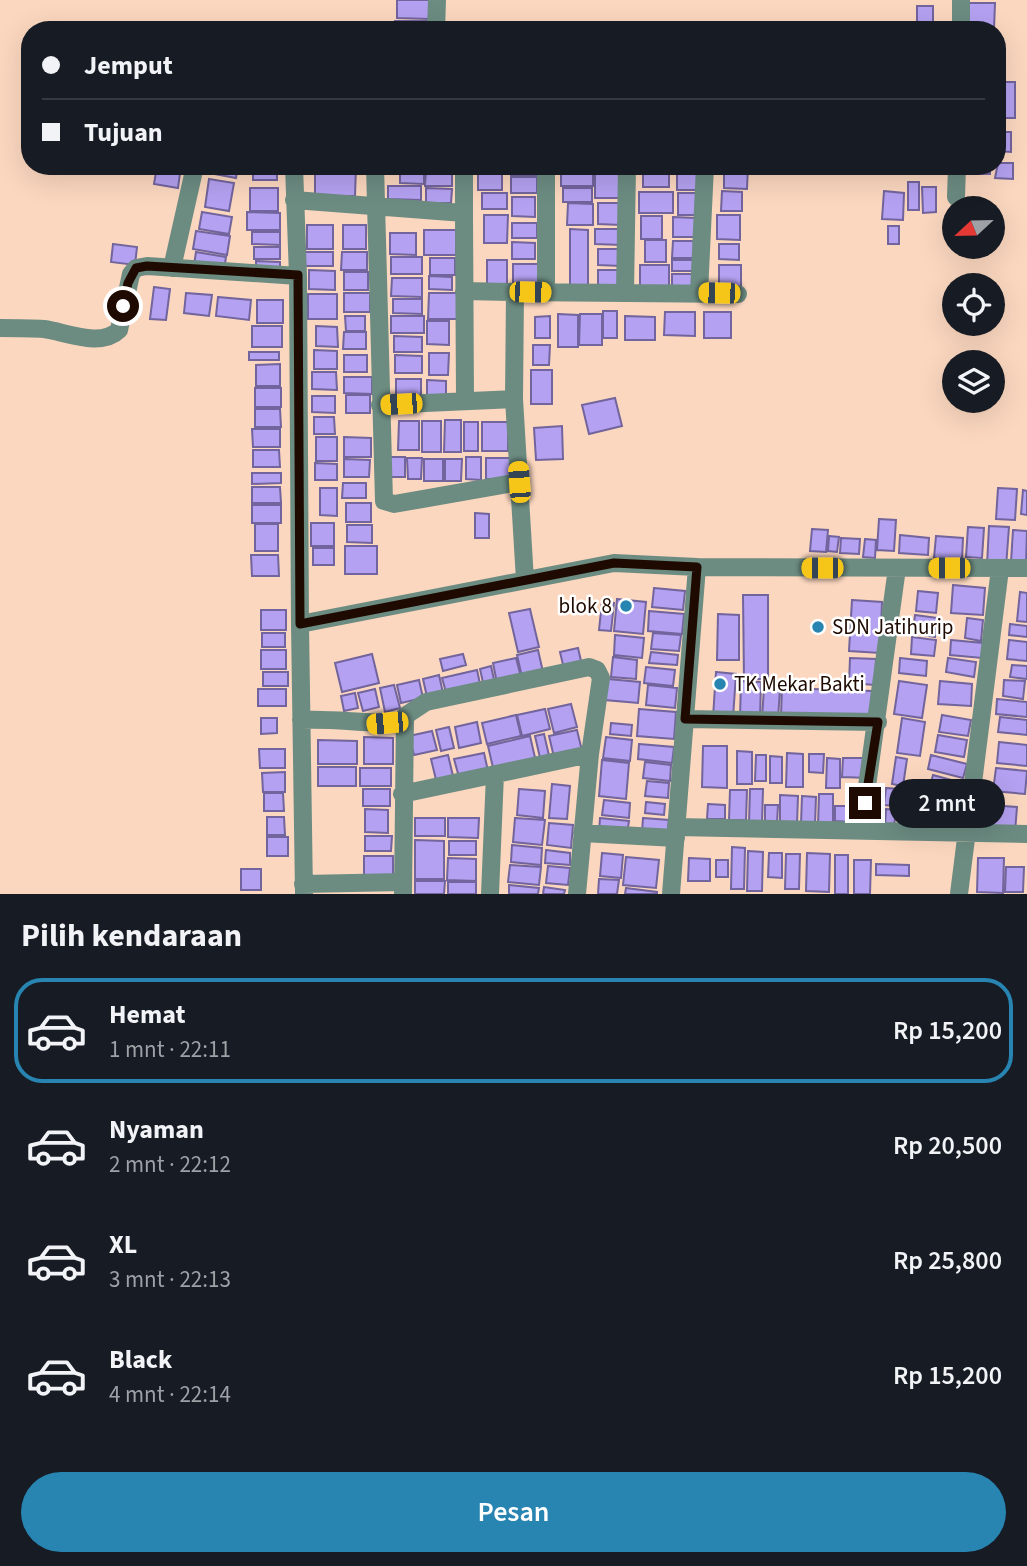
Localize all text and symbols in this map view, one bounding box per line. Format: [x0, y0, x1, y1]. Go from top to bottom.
text: Jemput [84, 47, 173, 84]
text: Tujuan [84, 114, 163, 151]
north arrow [942, 196, 1004, 259]
map controls [942, 196, 1005, 413]
button: locate [942, 273, 1005, 336]
car [509, 281, 552, 303]
car [698, 282, 741, 304]
route start [107, 290, 139, 322]
button: layers [942, 350, 1005, 413]
car [380, 392, 423, 416]
car [508, 460, 531, 504]
car [802, 558, 844, 579]
car [929, 558, 971, 579]
place label: blok 8 [559, 591, 612, 621]
marker: blok 8 [618, 598, 634, 614]
place label: SDN Jatihurip [832, 612, 954, 642]
marker: SDN Jatihurip [810, 619, 826, 635]
place label: TK Mekar Bakti [734, 669, 865, 699]
marker: TK Mekar Bakti [712, 676, 728, 692]
car [366, 711, 409, 735]
callout: 2 mnt [890, 778, 1005, 828]
route end [849, 787, 881, 819]
text: 2 mnt [919, 787, 975, 820]
text: Pilih kendaraan [21, 913, 242, 959]
text: Hemat [109, 996, 185, 1033]
icon: car [25, 999, 88, 1062]
text: Rp 15,200 [893, 1012, 1002, 1049]
text: 1 mnt · 22:11 [109, 1033, 231, 1066]
text: Nyaman [109, 1111, 204, 1148]
icon: car [25, 1114, 88, 1177]
text: Rp 20,500 [893, 1127, 1002, 1164]
text: 2 mnt · 22:12 [109, 1148, 231, 1181]
text: XL [109, 1226, 137, 1263]
icon: car [25, 1229, 88, 1292]
text: Rp 25,800 [893, 1242, 1002, 1279]
text: 3 mnt · 22:13 [109, 1263, 231, 1296]
text: Black [109, 1341, 172, 1378]
icon: car [25, 1344, 88, 1407]
text: Rp 15,200 [893, 1357, 1002, 1394]
text: 4 mnt · 22:14 [109, 1378, 231, 1411]
button: Pesan [21, 1472, 1006, 1552]

